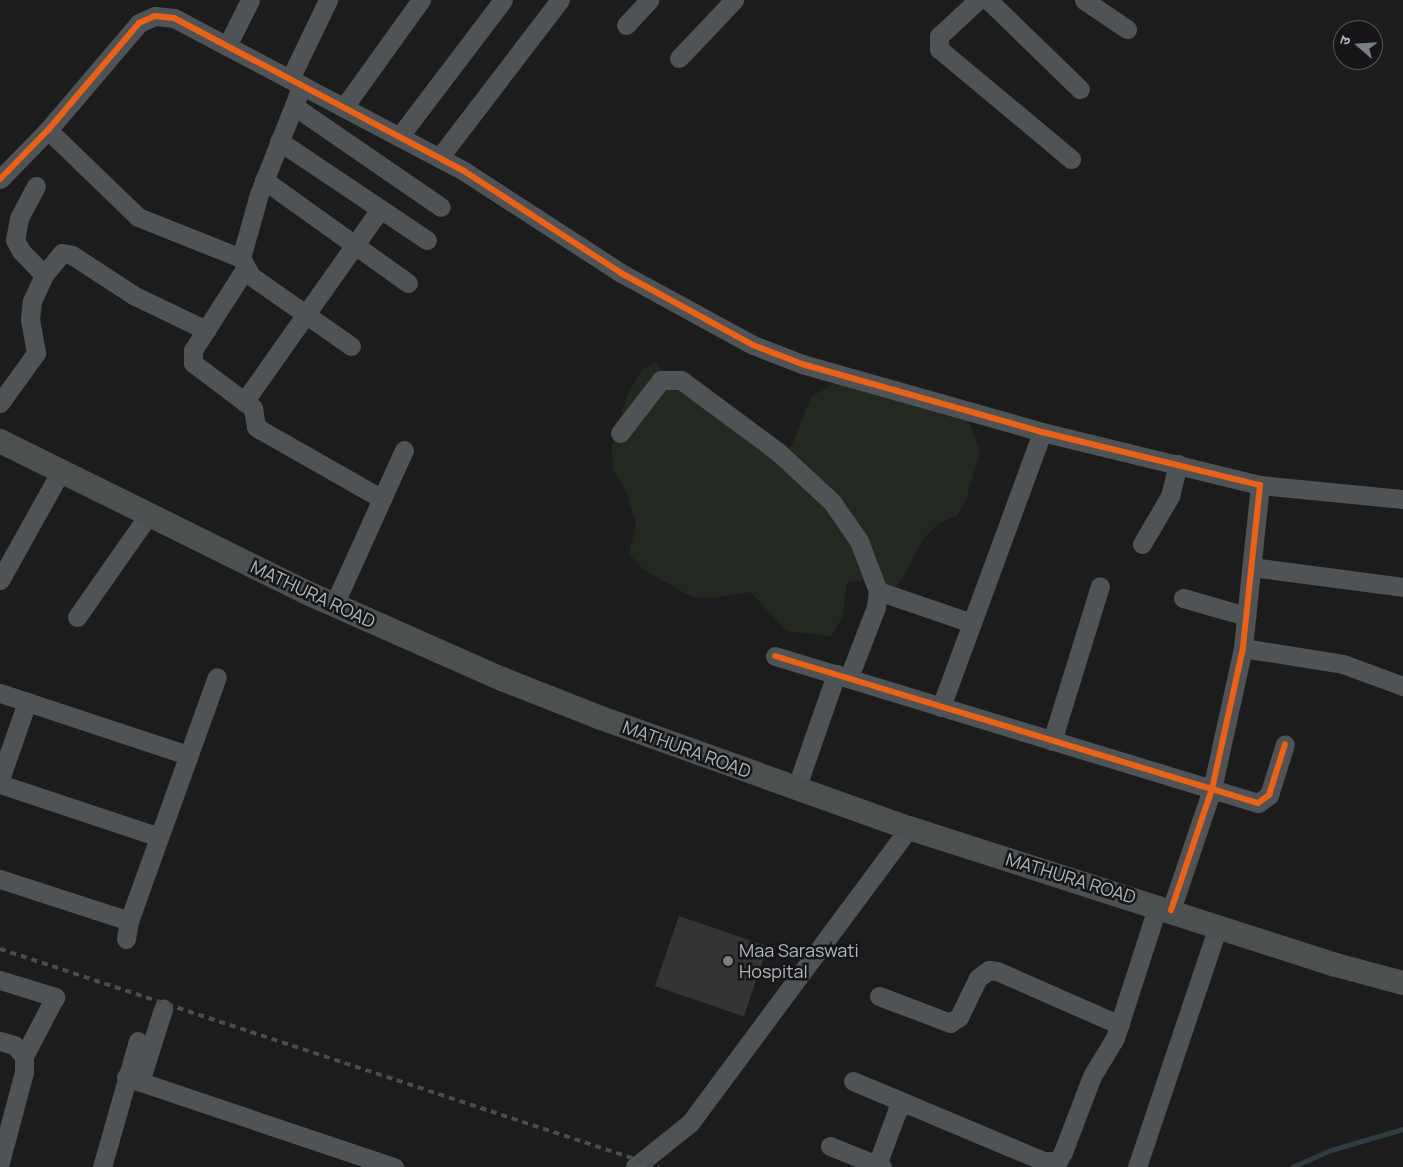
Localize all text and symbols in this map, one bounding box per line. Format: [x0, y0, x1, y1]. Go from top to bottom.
north arrow [1333, 20, 1383, 70]
text: उ [1334, 33, 1355, 47]
street label: MATHURA ROAD [247, 556, 379, 632]
street label: MATHURA ROAD [620, 716, 754, 782]
street label: MATHURA ROAD [1003, 848, 1139, 908]
place label: Maa Saraswati Hospital [739, 940, 859, 982]
marker: Maa Saraswati Hospital [721, 954, 735, 968]

